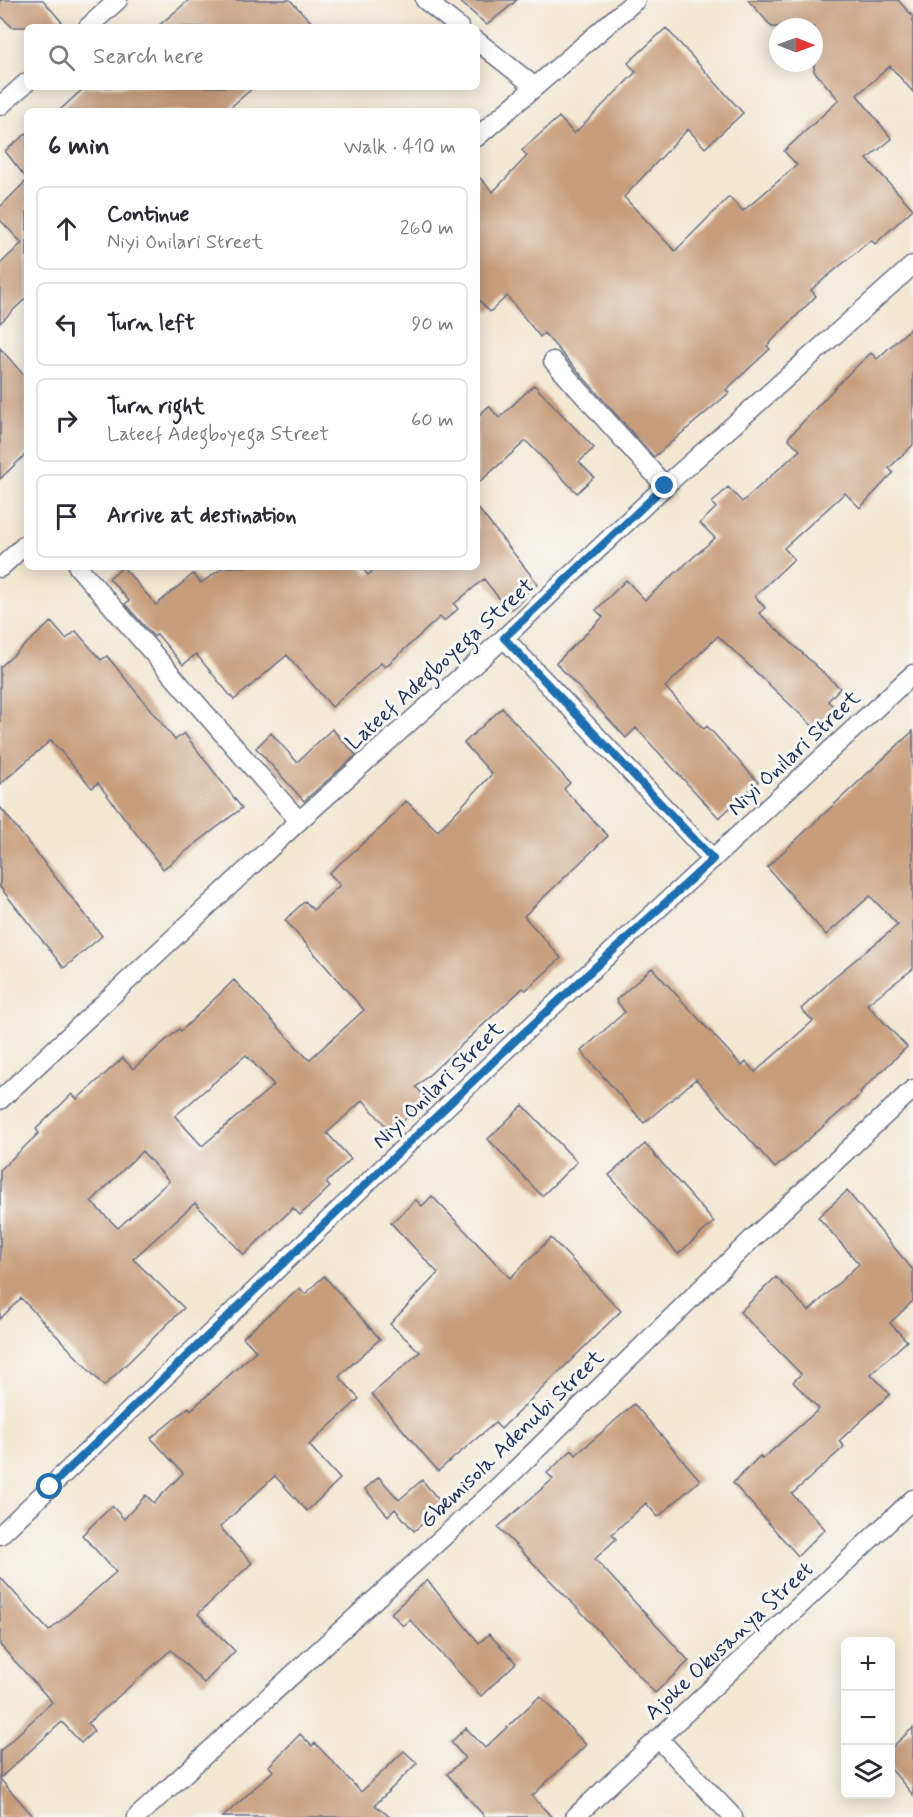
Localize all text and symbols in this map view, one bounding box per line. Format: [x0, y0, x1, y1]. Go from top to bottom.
north arrow [769, 18, 823, 72]
search box [24, 24, 480, 90]
icon: search [45, 41, 78, 74]
text: Search here [93, 43, 204, 71]
text: 6 min [48, 130, 110, 164]
text: Walk · 410 m [344, 134, 456, 161]
text: Continue [107, 201, 189, 229]
icon: ahead [50, 212, 83, 245]
text: 260 m [400, 215, 454, 242]
text: Niyi Onilari Street [107, 229, 263, 256]
icon: left [50, 308, 83, 341]
text: Turn left [107, 310, 195, 338]
text: 90 m [411, 311, 454, 338]
text: Turn right [107, 393, 205, 421]
icon: right [50, 404, 83, 437]
text: 60 m [411, 407, 454, 434]
text: Lateef Adegboyega Street [107, 421, 329, 448]
route end [651, 472, 677, 498]
icon: arrive [50, 500, 83, 533]
text: Arrive at destination [107, 502, 297, 530]
street label: Lateef Adegboyega Street [340, 572, 542, 759]
street label: Niyi Onilari Street [722, 685, 867, 822]
street label: Niyi Onilari Street [367, 1016, 510, 1155]
street label: Gbemisola Adenubi Street [414, 1344, 611, 1535]
route start [36, 1473, 62, 1499]
street label: Ajoke Okusanya Street [639, 1556, 820, 1727]
map controls [841, 1637, 895, 1799]
button: + [841, 1637, 895, 1691]
button: − [841, 1691, 895, 1745]
button: layers [841, 1745, 895, 1799]

